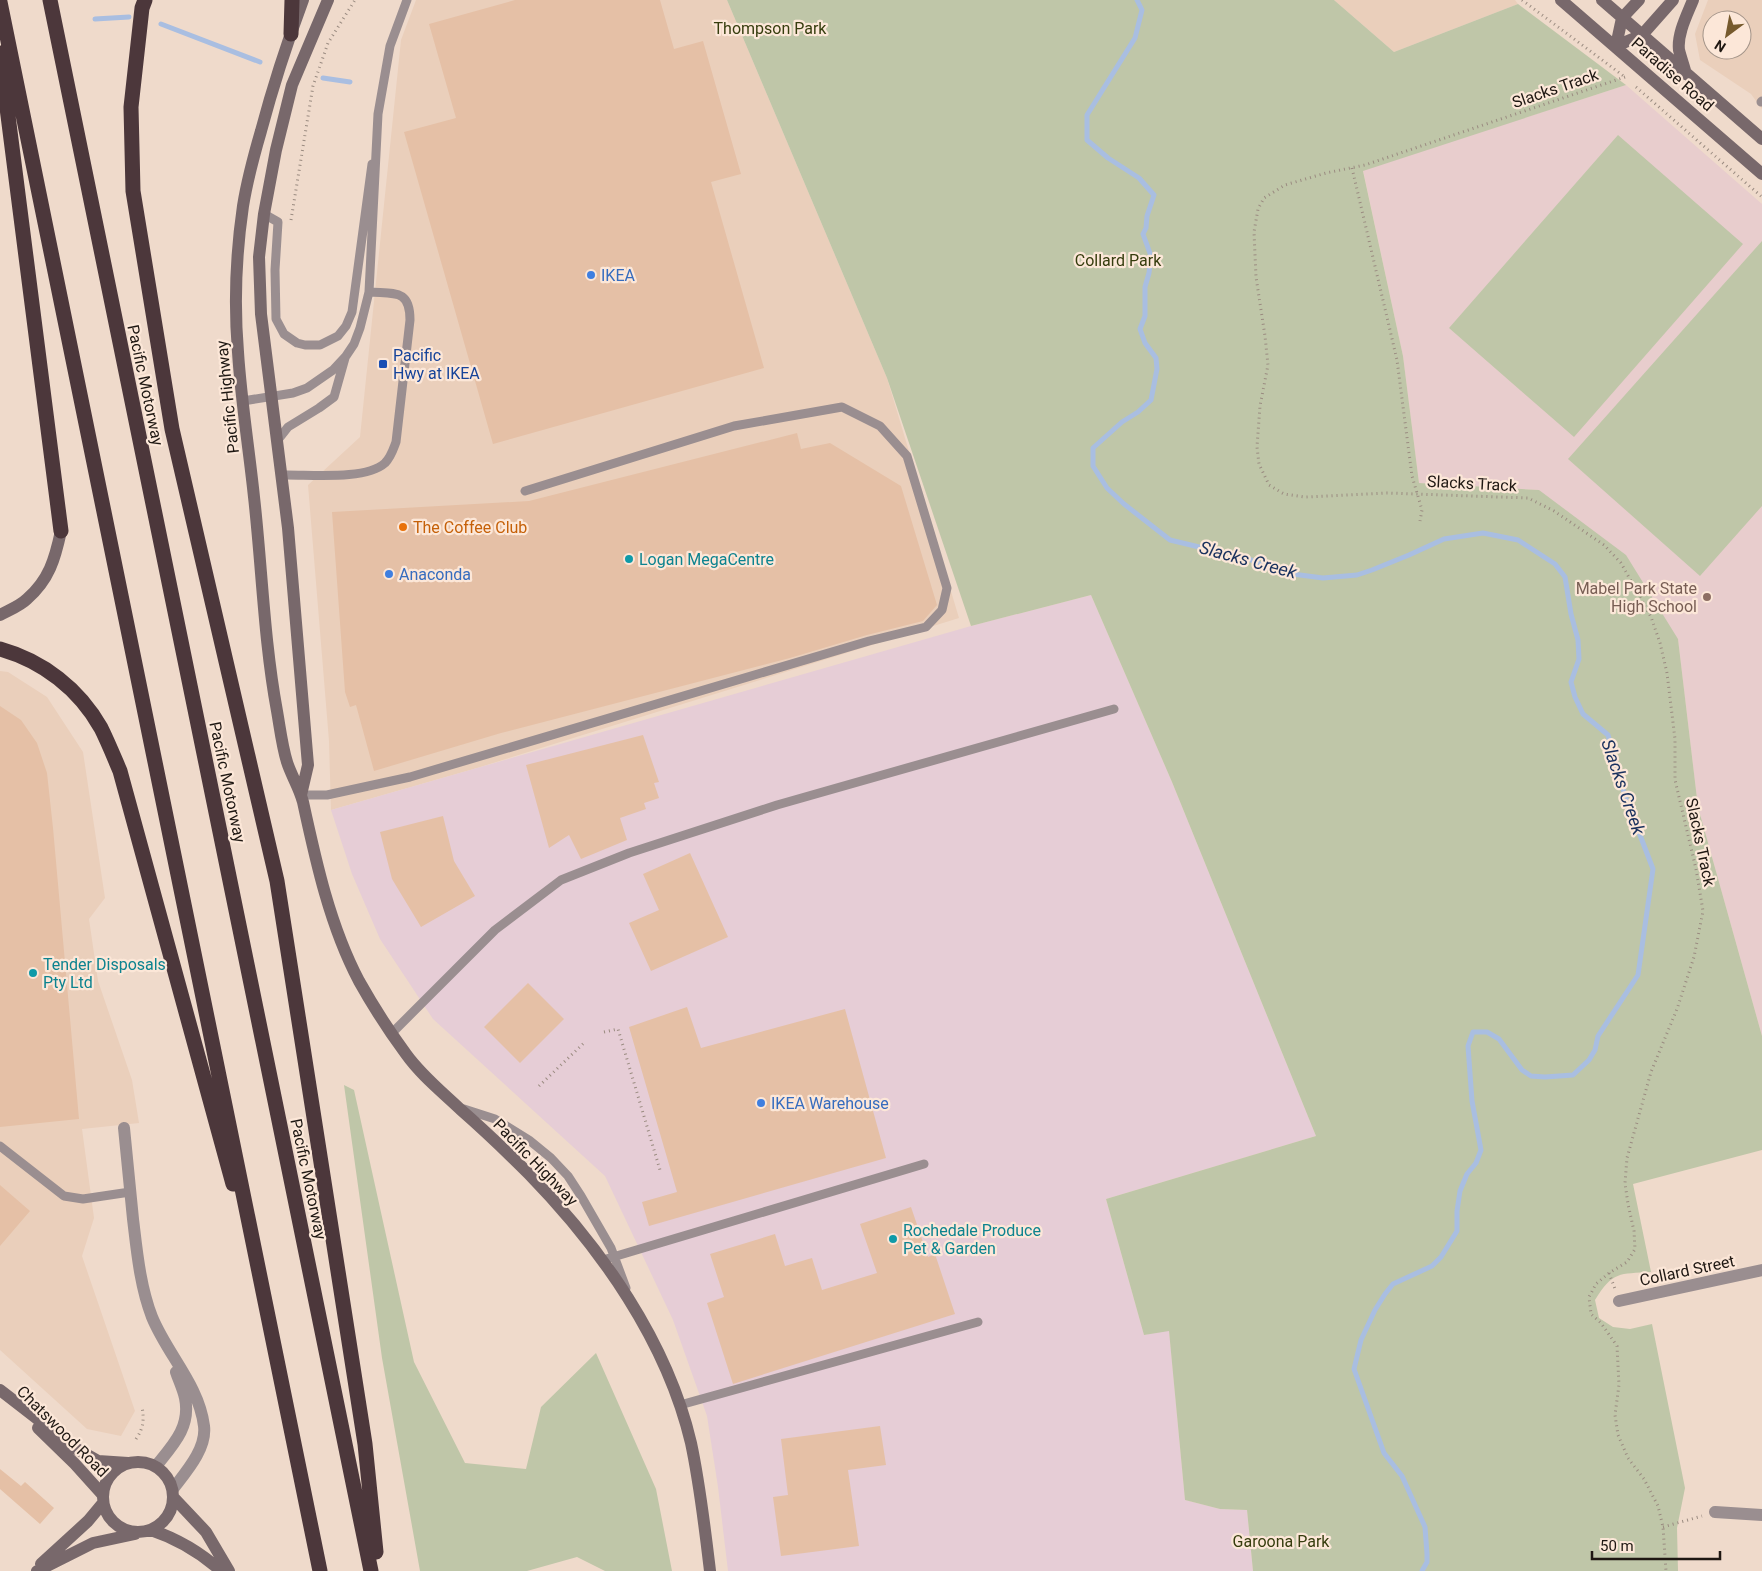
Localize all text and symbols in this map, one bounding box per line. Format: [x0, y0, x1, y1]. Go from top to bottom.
north arrow [1702, 10, 1752, 60]
park label: Thompson Park [714, 19, 827, 38]
street label: Paradise Road [1628, 33, 1718, 115]
text: N [1712, 37, 1729, 55]
street label: Slacks Track [1510, 65, 1602, 112]
park label: Collard Park [1075, 251, 1162, 270]
place label: IKEA [601, 266, 635, 285]
marker: IKEA [585, 269, 597, 281]
street label: Pacific Motorway [123, 323, 168, 448]
street label: Pacific Highway [212, 339, 243, 454]
place label: Pacific Hwy at IKEA [393, 346, 480, 383]
marker: Pacific Hwy at IKEA [377, 358, 389, 370]
street label: Slacks Track [1427, 472, 1518, 495]
place label: The Coffee Club [413, 518, 527, 537]
marker: The Coffee Club [397, 521, 409, 533]
water label: Slacks Creek [1197, 536, 1300, 583]
place label: Logan MegaCentre [639, 550, 774, 569]
marker: Logan MegaCentre [623, 553, 635, 565]
place label: Anaconda [399, 565, 471, 584]
marker: Anaconda [383, 568, 395, 580]
place label: Mabel Park State High School [1576, 579, 1697, 616]
marker: Mabel Park State High School [1701, 591, 1713, 603]
street label: Pacific Motorway [205, 720, 250, 845]
water label: Slacks Creek [1597, 736, 1650, 839]
street label: Slacks Track [1682, 796, 1719, 889]
place label: Tender Disposals Pty Ltd [43, 955, 166, 992]
marker: Tender Disposals Pty Ltd [27, 967, 39, 979]
place label: IKEA Warehouse [771, 1094, 889, 1113]
marker: IKEA Warehouse [755, 1097, 767, 1109]
street label: Pacific Highway [489, 1115, 582, 1210]
street label: Pacific Motorway [286, 1117, 331, 1242]
place label: Rochedale Produce Pet & Garden [903, 1221, 1041, 1258]
marker: Rochedale Produce Pet & Garden [887, 1233, 899, 1245]
street label: Collard Street [1638, 1251, 1736, 1290]
street label: Chatswood Road [13, 1382, 112, 1481]
scale bar [1592, 1528, 1720, 1560]
park label: Garoona Park [1233, 1532, 1330, 1551]
text: 50 m [1600, 1537, 1634, 1555]

